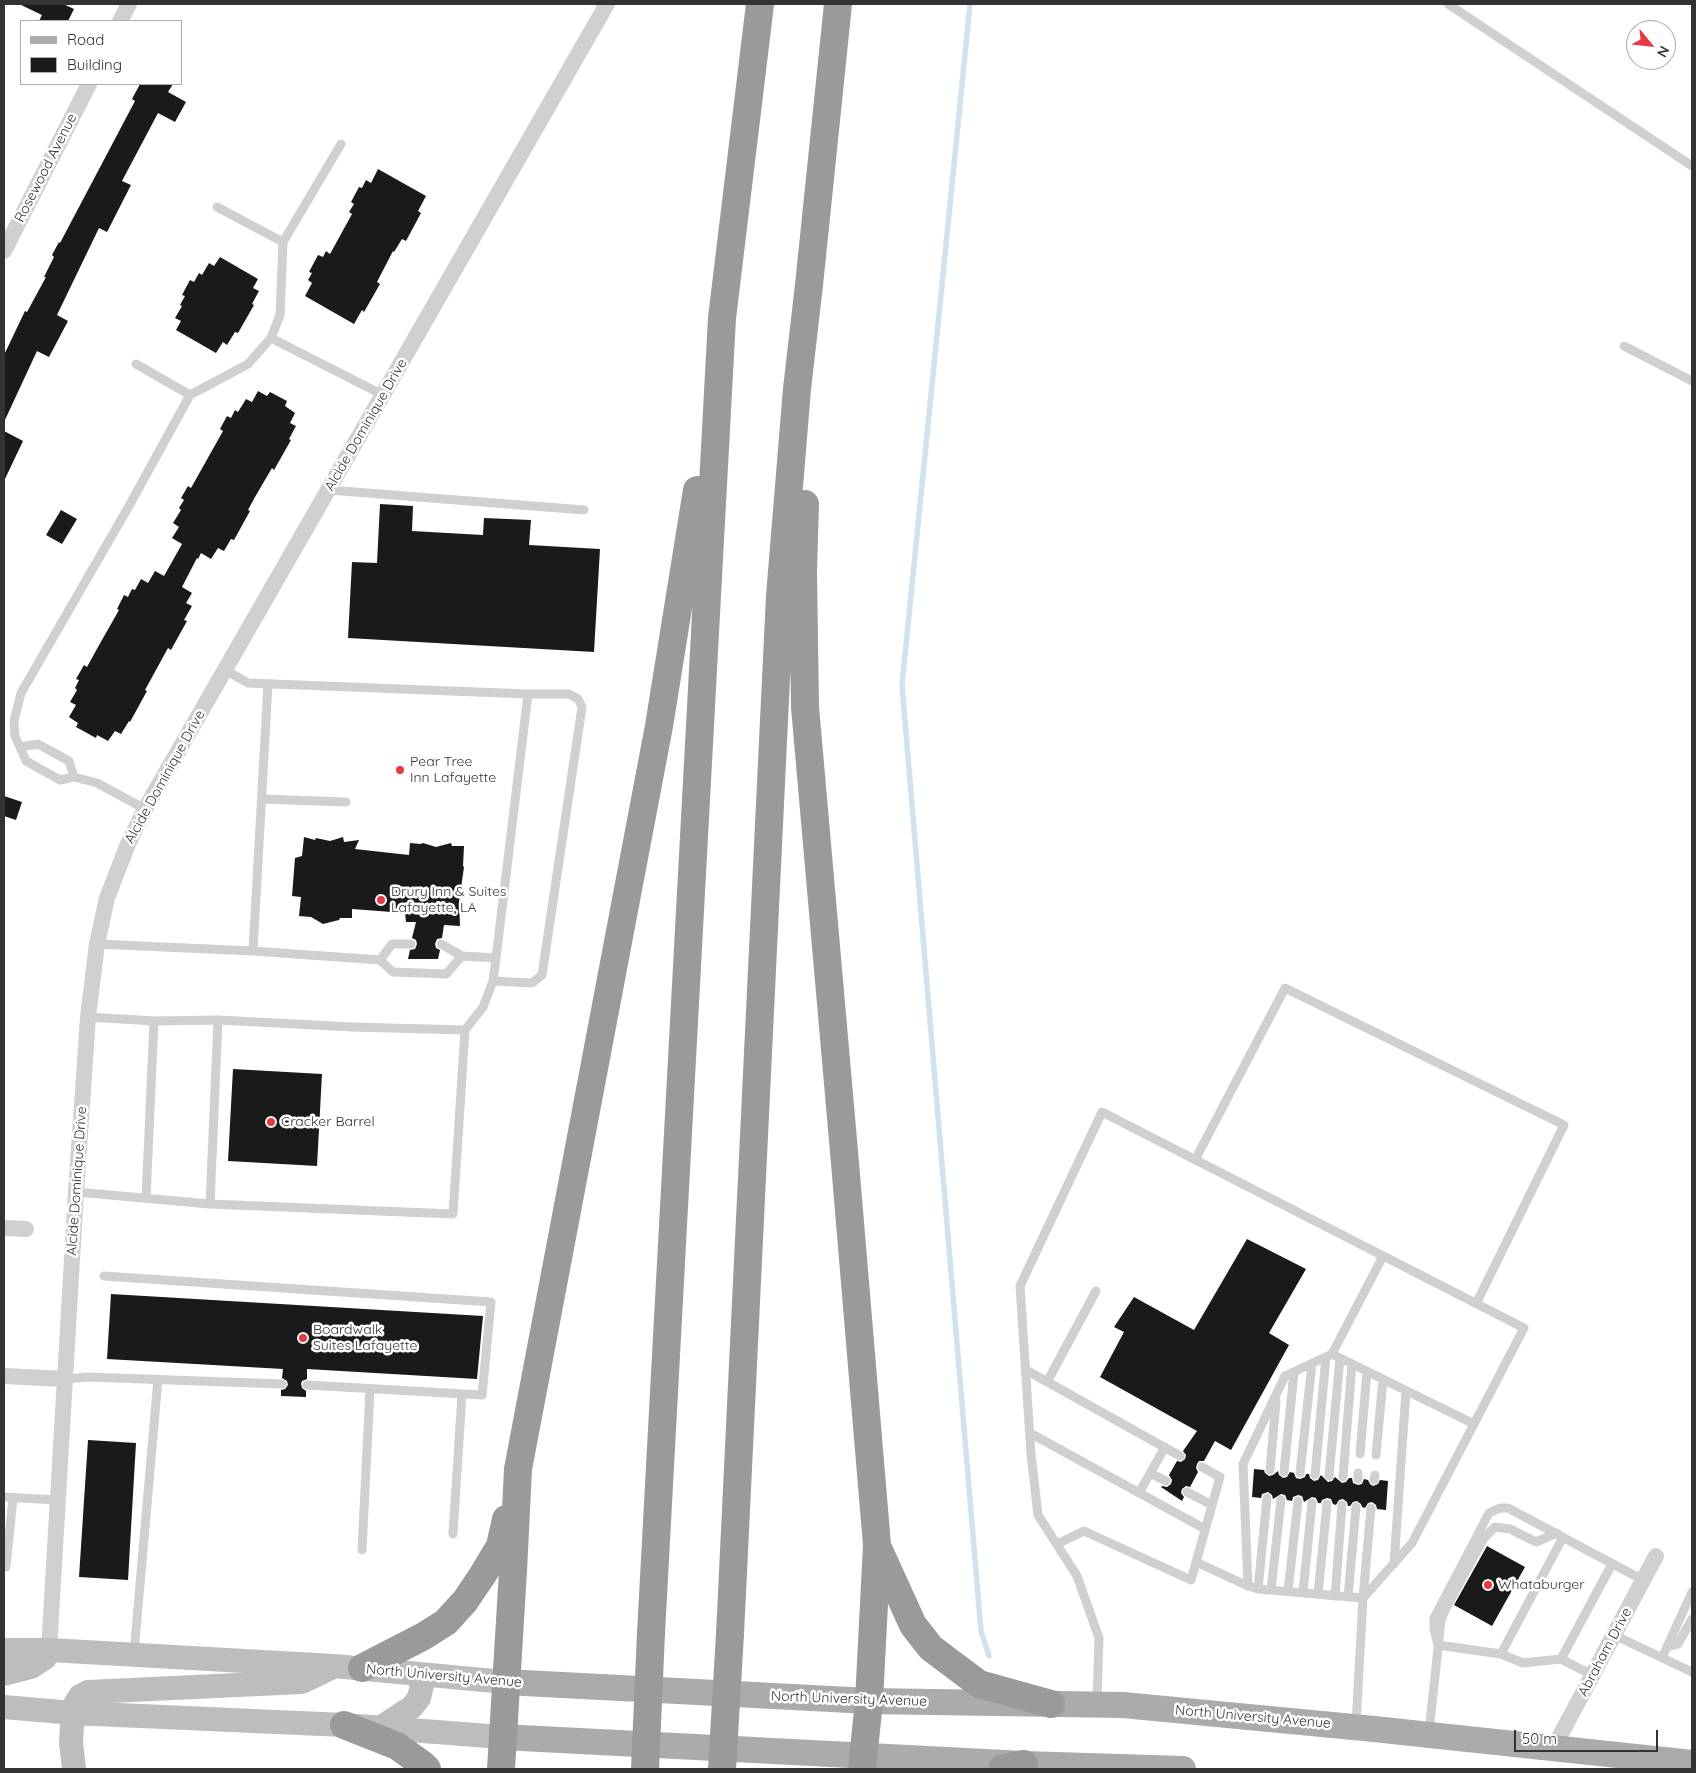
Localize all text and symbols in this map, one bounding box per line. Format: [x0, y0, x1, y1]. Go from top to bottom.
legend [20, 20, 182, 85]
north arrow [1626, 20, 1676, 70]
text: Road [67, 30, 104, 49]
text: N [1653, 43, 1674, 60]
text: Building [67, 55, 122, 74]
street label: Rosewood Avenue [11, 111, 81, 225]
street label: Alcide Dominique Drive [321, 356, 411, 494]
street label: Alcide Dominique Drive [121, 707, 209, 847]
place label: Pear Tree Inn Lafayette [410, 754, 496, 786]
marker: Pear Tree Inn Lafayette [394, 764, 406, 776]
place label: Drury Inn & Suites Lafayette, LA [391, 884, 506, 916]
marker: Drury Inn & Suites Lafayette, LA [375, 894, 387, 906]
street label: Alcide Dominique Drive [63, 1106, 91, 1256]
place label: Cracker Barrel [281, 1114, 375, 1130]
marker: Cracker Barrel [265, 1116, 277, 1128]
place label: Boardwalk Suites Lafayette [313, 1322, 417, 1354]
marker: Boardwalk Suites Lafayette [297, 1332, 309, 1344]
place label: Whataburger [1498, 1577, 1585, 1593]
marker: Whataburger [1482, 1579, 1494, 1591]
street label: Abraham Drive [1575, 1605, 1635, 1699]
street label: North University Avenue [365, 1661, 523, 1691]
street label: North University Avenue [771, 1688, 927, 1710]
street label: North University Avenue [1174, 1702, 1332, 1732]
scale bar [1516, 1720, 1660, 1752]
text: 50 m [1522, 1729, 1557, 1748]

